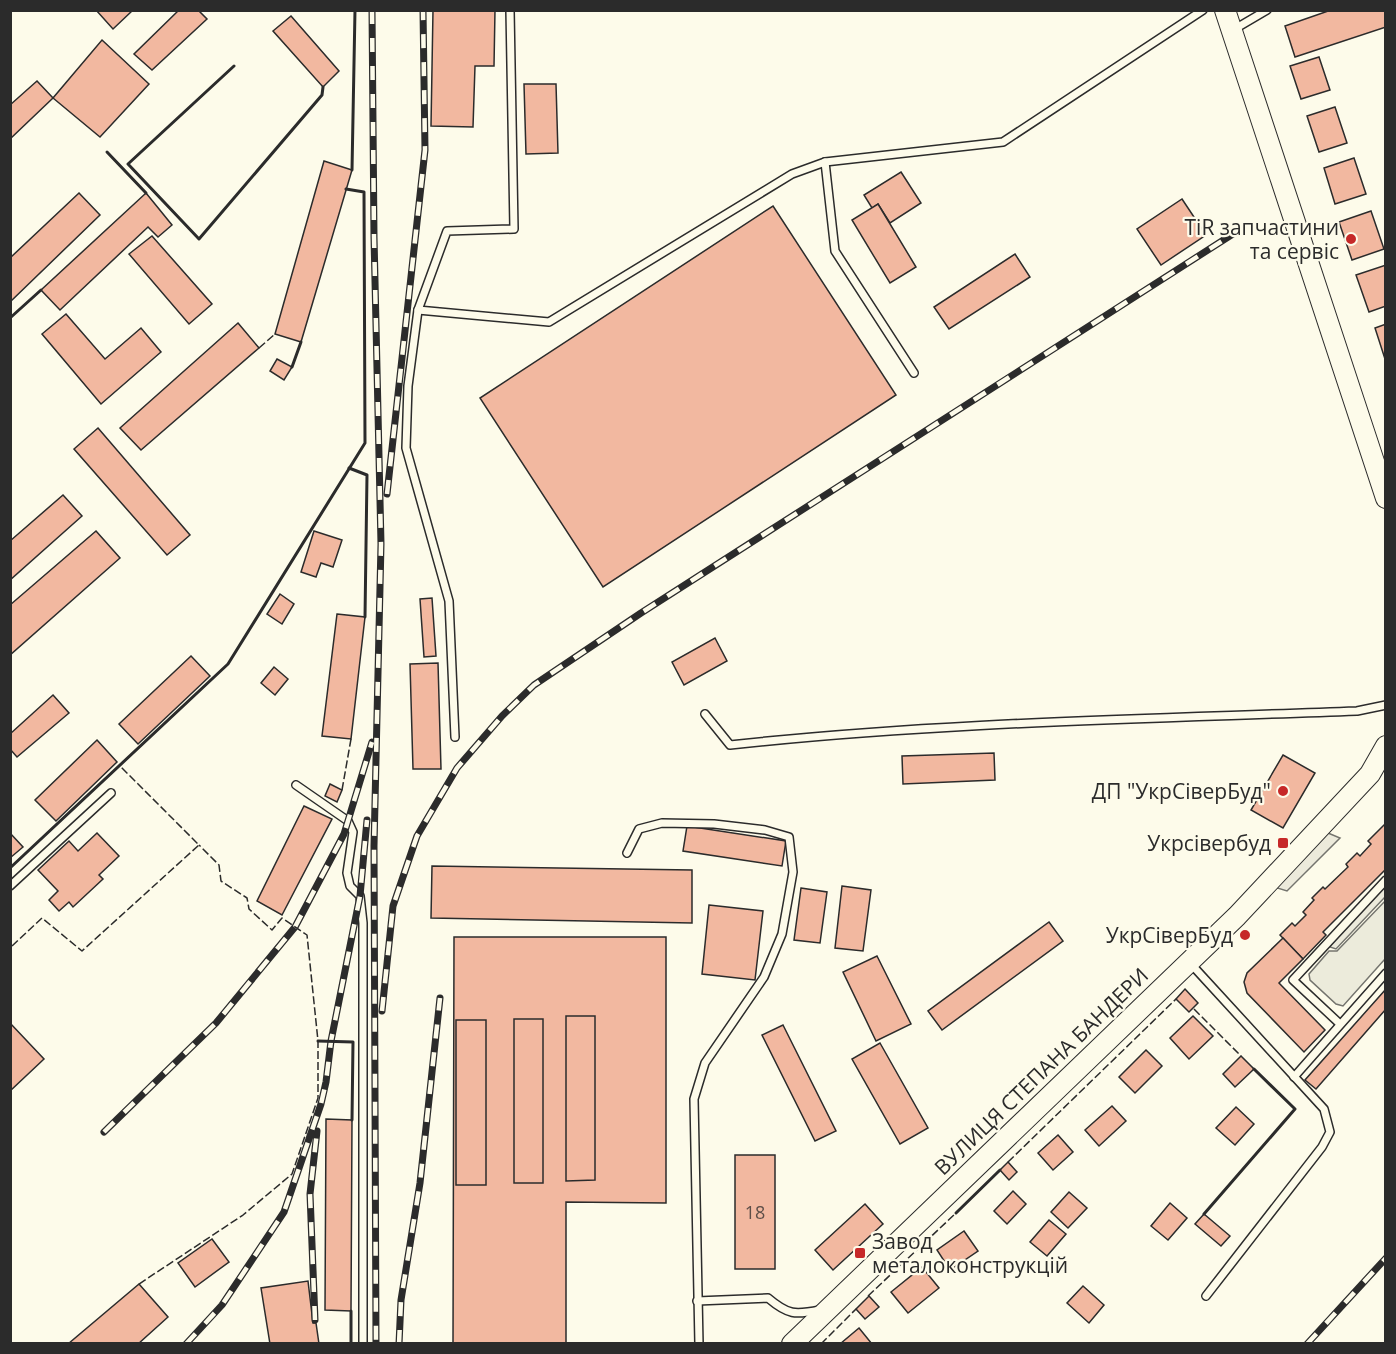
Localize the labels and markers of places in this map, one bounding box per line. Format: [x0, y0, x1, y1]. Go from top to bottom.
place label: TiR запчастини та сервіс [1185, 213, 1339, 265]
marker: TiR запчастини та сервіс [1344, 232, 1358, 246]
place label: ДП "УкрСіверБуд" [1092, 777, 1271, 805]
marker: ДП "УкрСіверБуд" [1276, 784, 1290, 798]
place label: Укрсівербуд [1147, 829, 1271, 857]
marker: Укрсівербуд [1276, 836, 1290, 850]
place label: УкрСіверБуд [1106, 921, 1233, 949]
marker: УкрСіверБуд [1238, 928, 1252, 942]
place label: Завод металоконструкцій [872, 1227, 1068, 1279]
marker: Завод металоконструкцій [853, 1246, 867, 1260]

